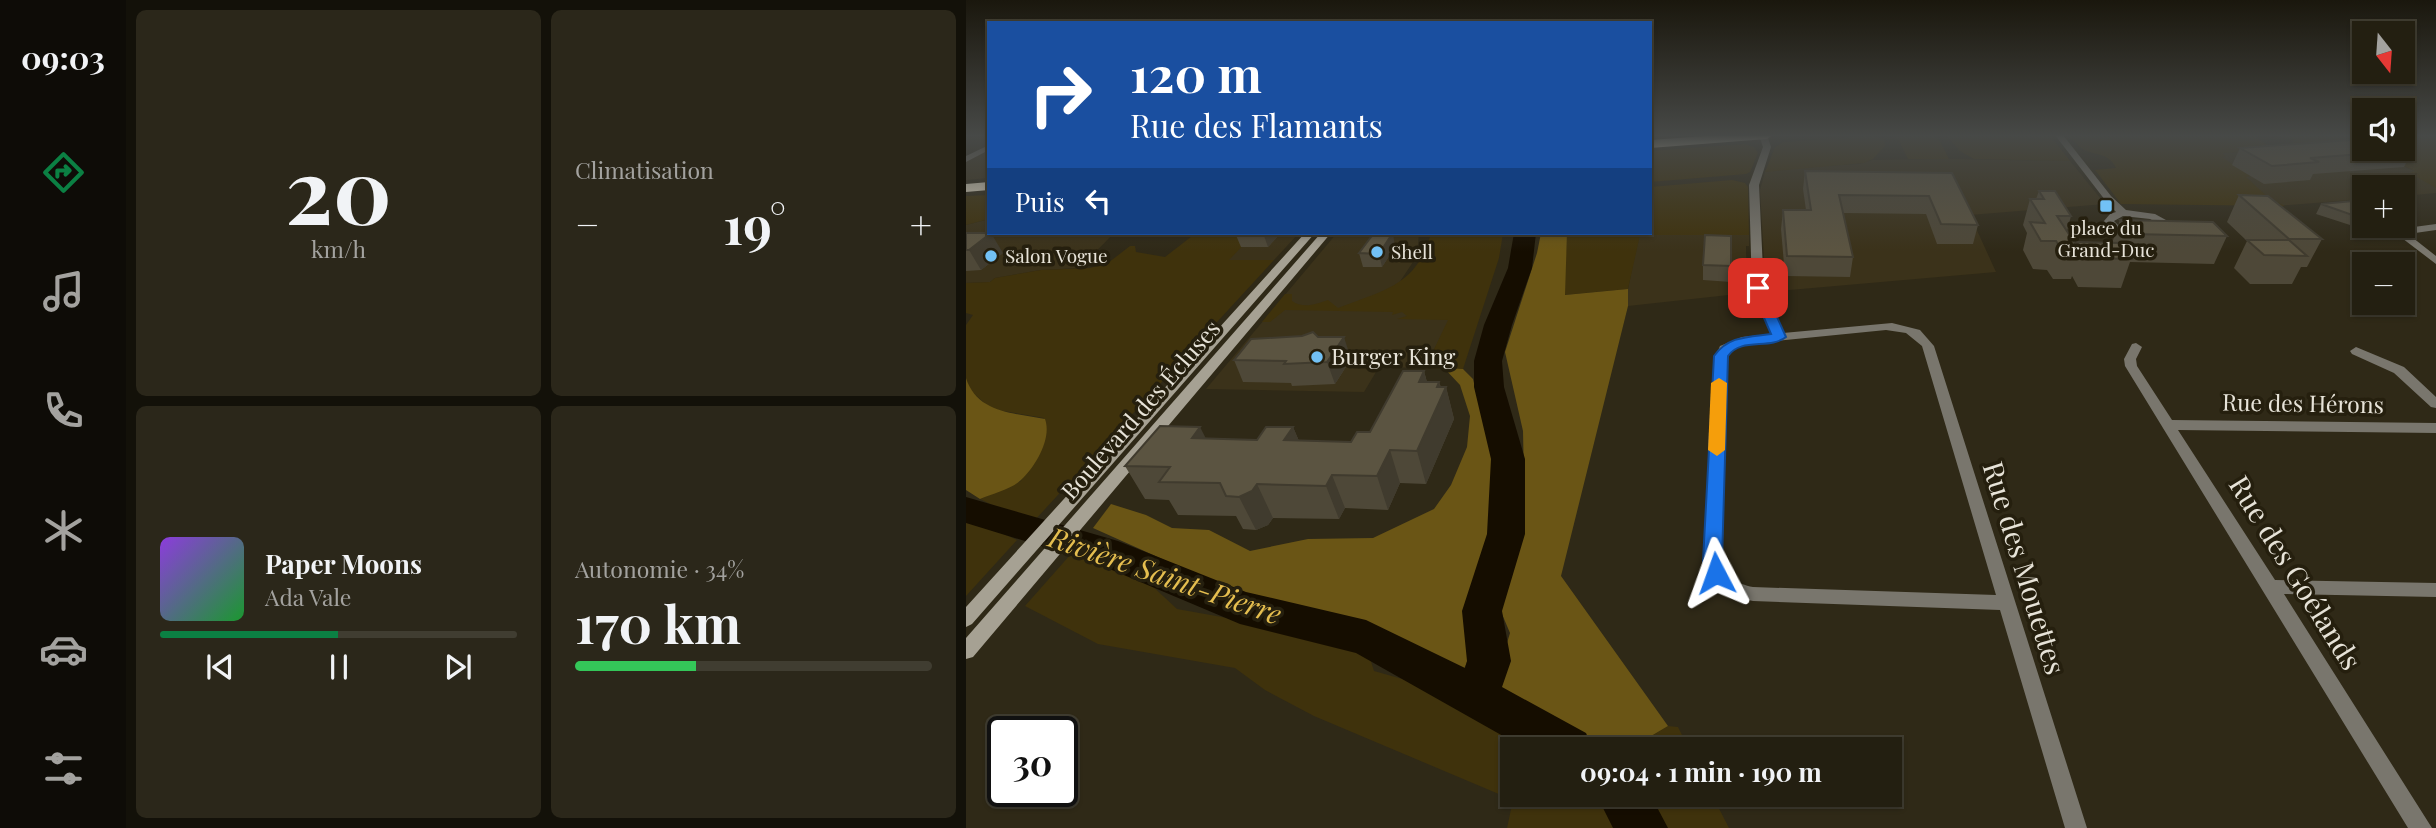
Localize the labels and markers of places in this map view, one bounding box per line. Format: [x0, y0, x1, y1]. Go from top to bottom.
marker: place du Grand-Duc [2098, 198, 2114, 214]
place label: place du Grand-Duc [2058, 214, 2154, 262]
place label: Shell [1391, 238, 1433, 264]
place label: Salon Vogue [1005, 242, 1108, 268]
marker: Shell [1369, 244, 1385, 260]
marker: Salon Vogue [983, 248, 999, 264]
pin [1728, 258, 1788, 318]
place label: Burger King [1331, 340, 1455, 371]
marker: Burger King [1309, 349, 1325, 365]

